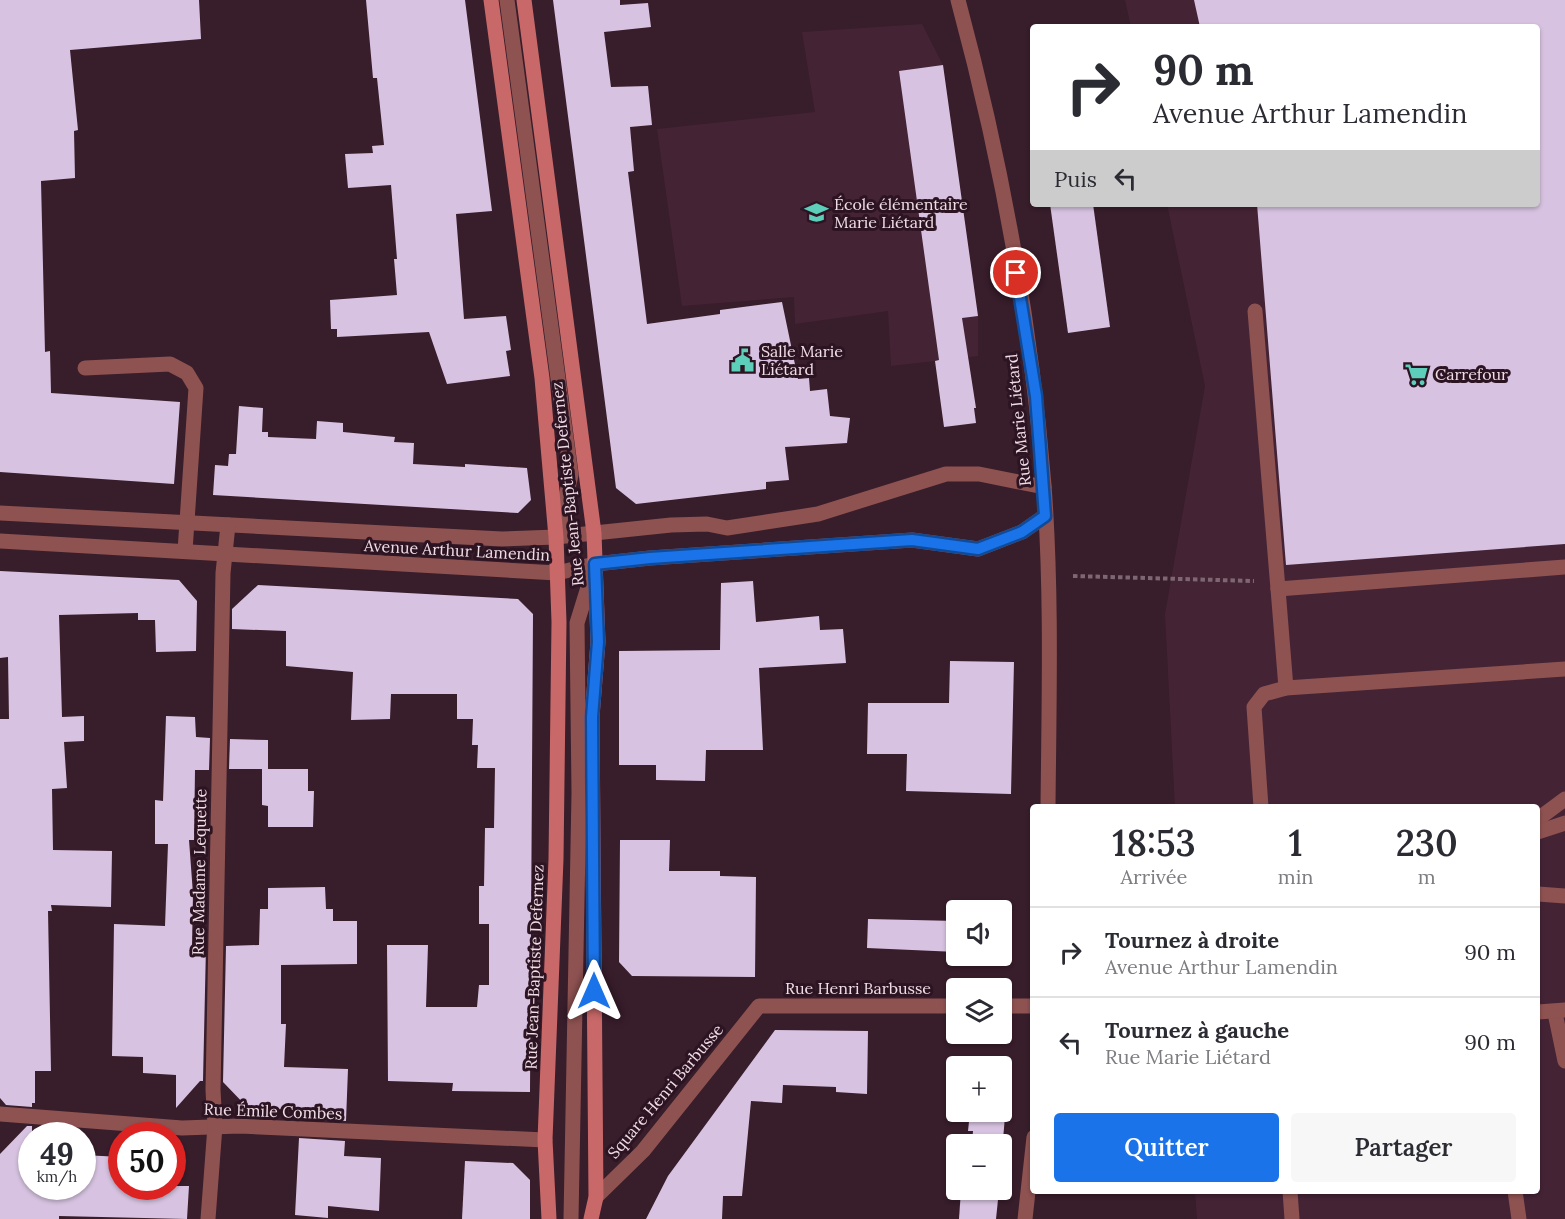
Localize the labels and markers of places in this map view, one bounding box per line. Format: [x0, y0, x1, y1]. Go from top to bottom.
place label: École élémentaire Marie Liétard [834, 194, 968, 232]
school or university icon: École élémentaire Marie Liétard [803, 200, 829, 226]
pin [990, 247, 1041, 298]
place label: Salle Marie Liétard [761, 341, 843, 379]
public building icon: Salle Marie Liétard [730, 347, 756, 373]
supermarket icon: Carrefour [1404, 361, 1430, 387]
place label: Carrefour [1435, 364, 1508, 384]

